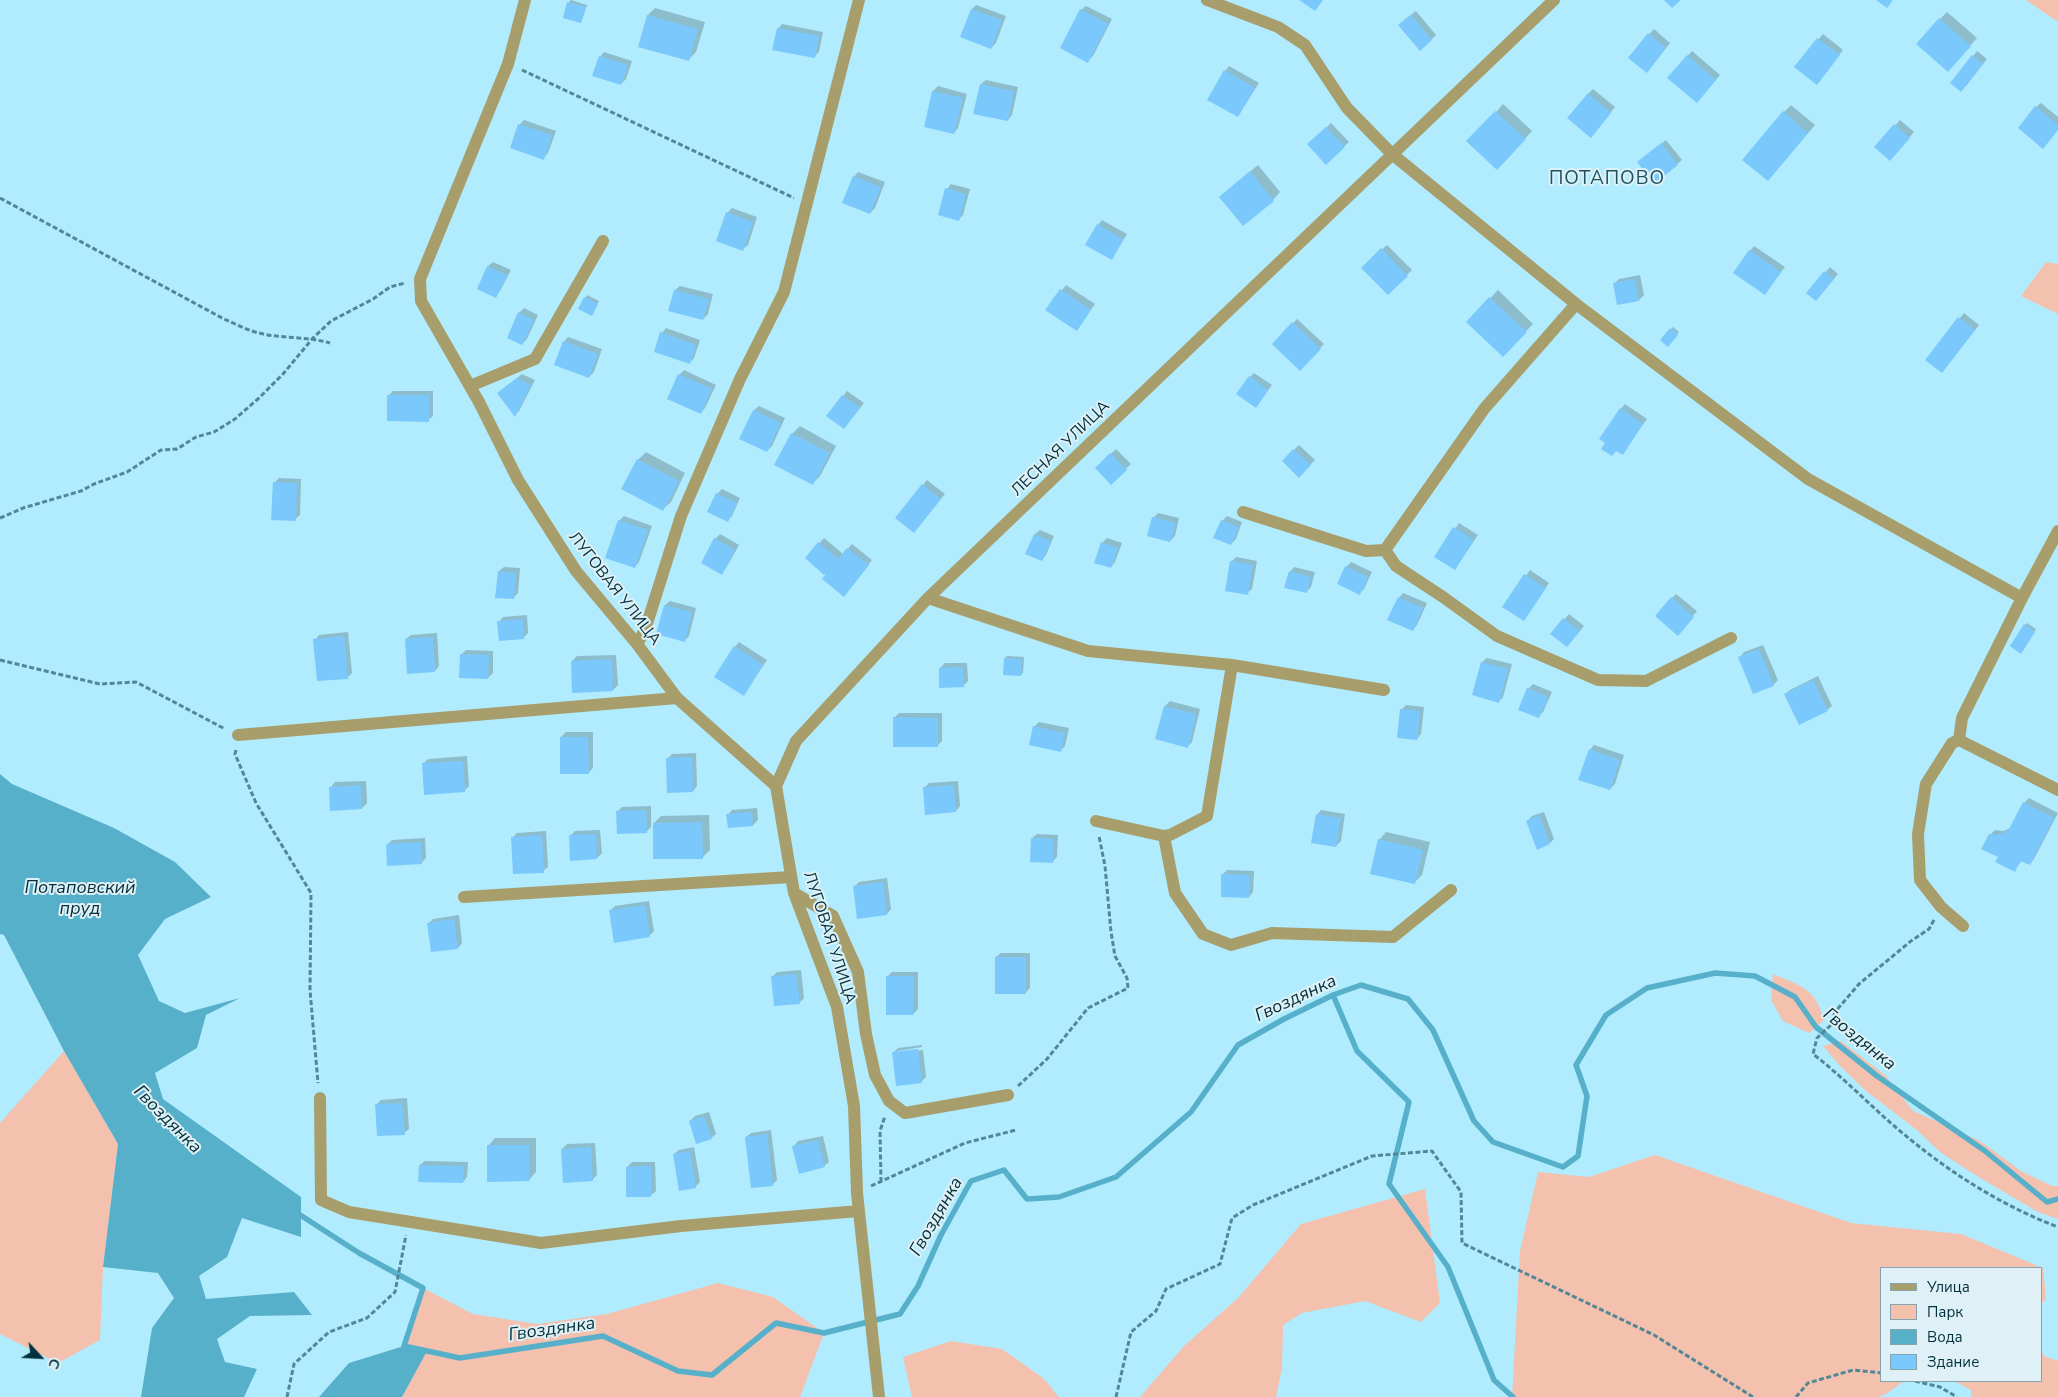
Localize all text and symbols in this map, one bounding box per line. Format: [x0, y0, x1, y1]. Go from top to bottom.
district label: ПОТАПОВО [1548, 168, 1666, 190]
street label: ЛЕСНАЯ УЛИЦА [1008, 397, 1114, 501]
street label: ЛУГОВАЯ УЛИЦА [564, 529, 664, 649]
street label: ЛУГОВАЯ УЛИЦА [798, 869, 860, 1007]
water label: Потаповский пруд [24, 878, 136, 921]
water label: Гвоздянка [1252, 971, 1340, 1027]
water label: Гвоздянка [1818, 1004, 1900, 1076]
water label: Гвоздянка [128, 1081, 206, 1159]
water label: Гвоздянка [906, 1174, 968, 1260]
legend [1880, 1267, 2043, 1382]
text: Улица [1927, 1277, 1970, 1297]
text: Парк [1927, 1302, 1963, 1322]
water label: Гвоздянка [507, 1313, 597, 1347]
text: Вода [1927, 1327, 1963, 1347]
north arrow [15, 1332, 65, 1382]
text: Здание [1927, 1352, 1979, 1372]
text: С [43, 1355, 65, 1372]

